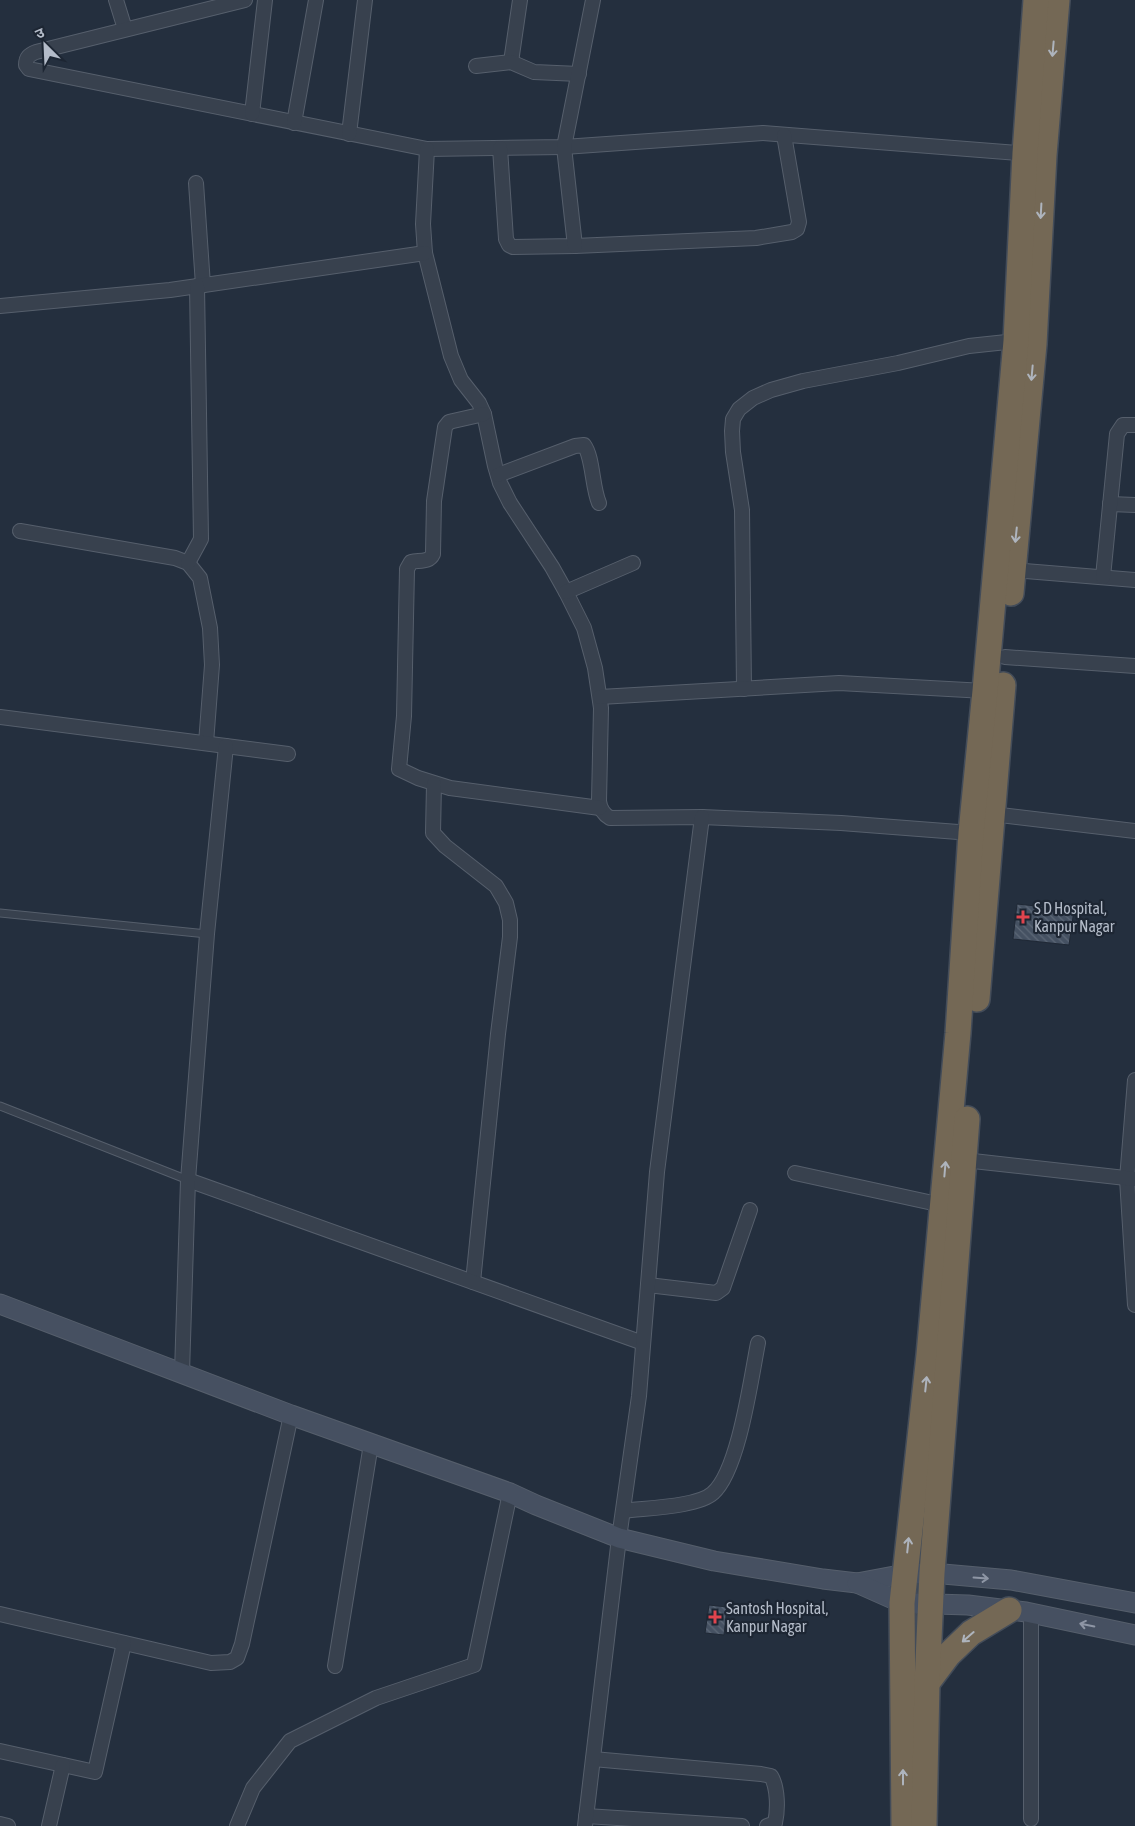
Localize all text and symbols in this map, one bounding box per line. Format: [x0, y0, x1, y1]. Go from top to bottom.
north arrow [20, 20, 70, 70]
text: उ [33, 24, 47, 42]
one-way arrow [1048, 40, 1058, 56]
one-way arrow [1037, 202, 1046, 218]
one-way arrow [1027, 365, 1036, 381]
one-way arrow [1011, 526, 1021, 542]
place label: S D Hospital, Kanpur Nagar [1034, 899, 1115, 936]
marker: S D Hospital, Kanpur Nagar [1016, 910, 1030, 924]
one-way arrow [940, 1162, 950, 1178]
one-way arrow [921, 1376, 931, 1392]
one-way arrow [903, 1537, 913, 1553]
one-way arrow [973, 1573, 989, 1583]
place label: Santosh Hospital, Kanpur Nagar [726, 1599, 829, 1636]
marker: Santosh Hospital, Kanpur Nagar [708, 1610, 722, 1624]
one-way arrow [1080, 1620, 1096, 1629]
one-way arrow [961, 1631, 974, 1642]
one-way arrow [898, 1770, 908, 1786]

